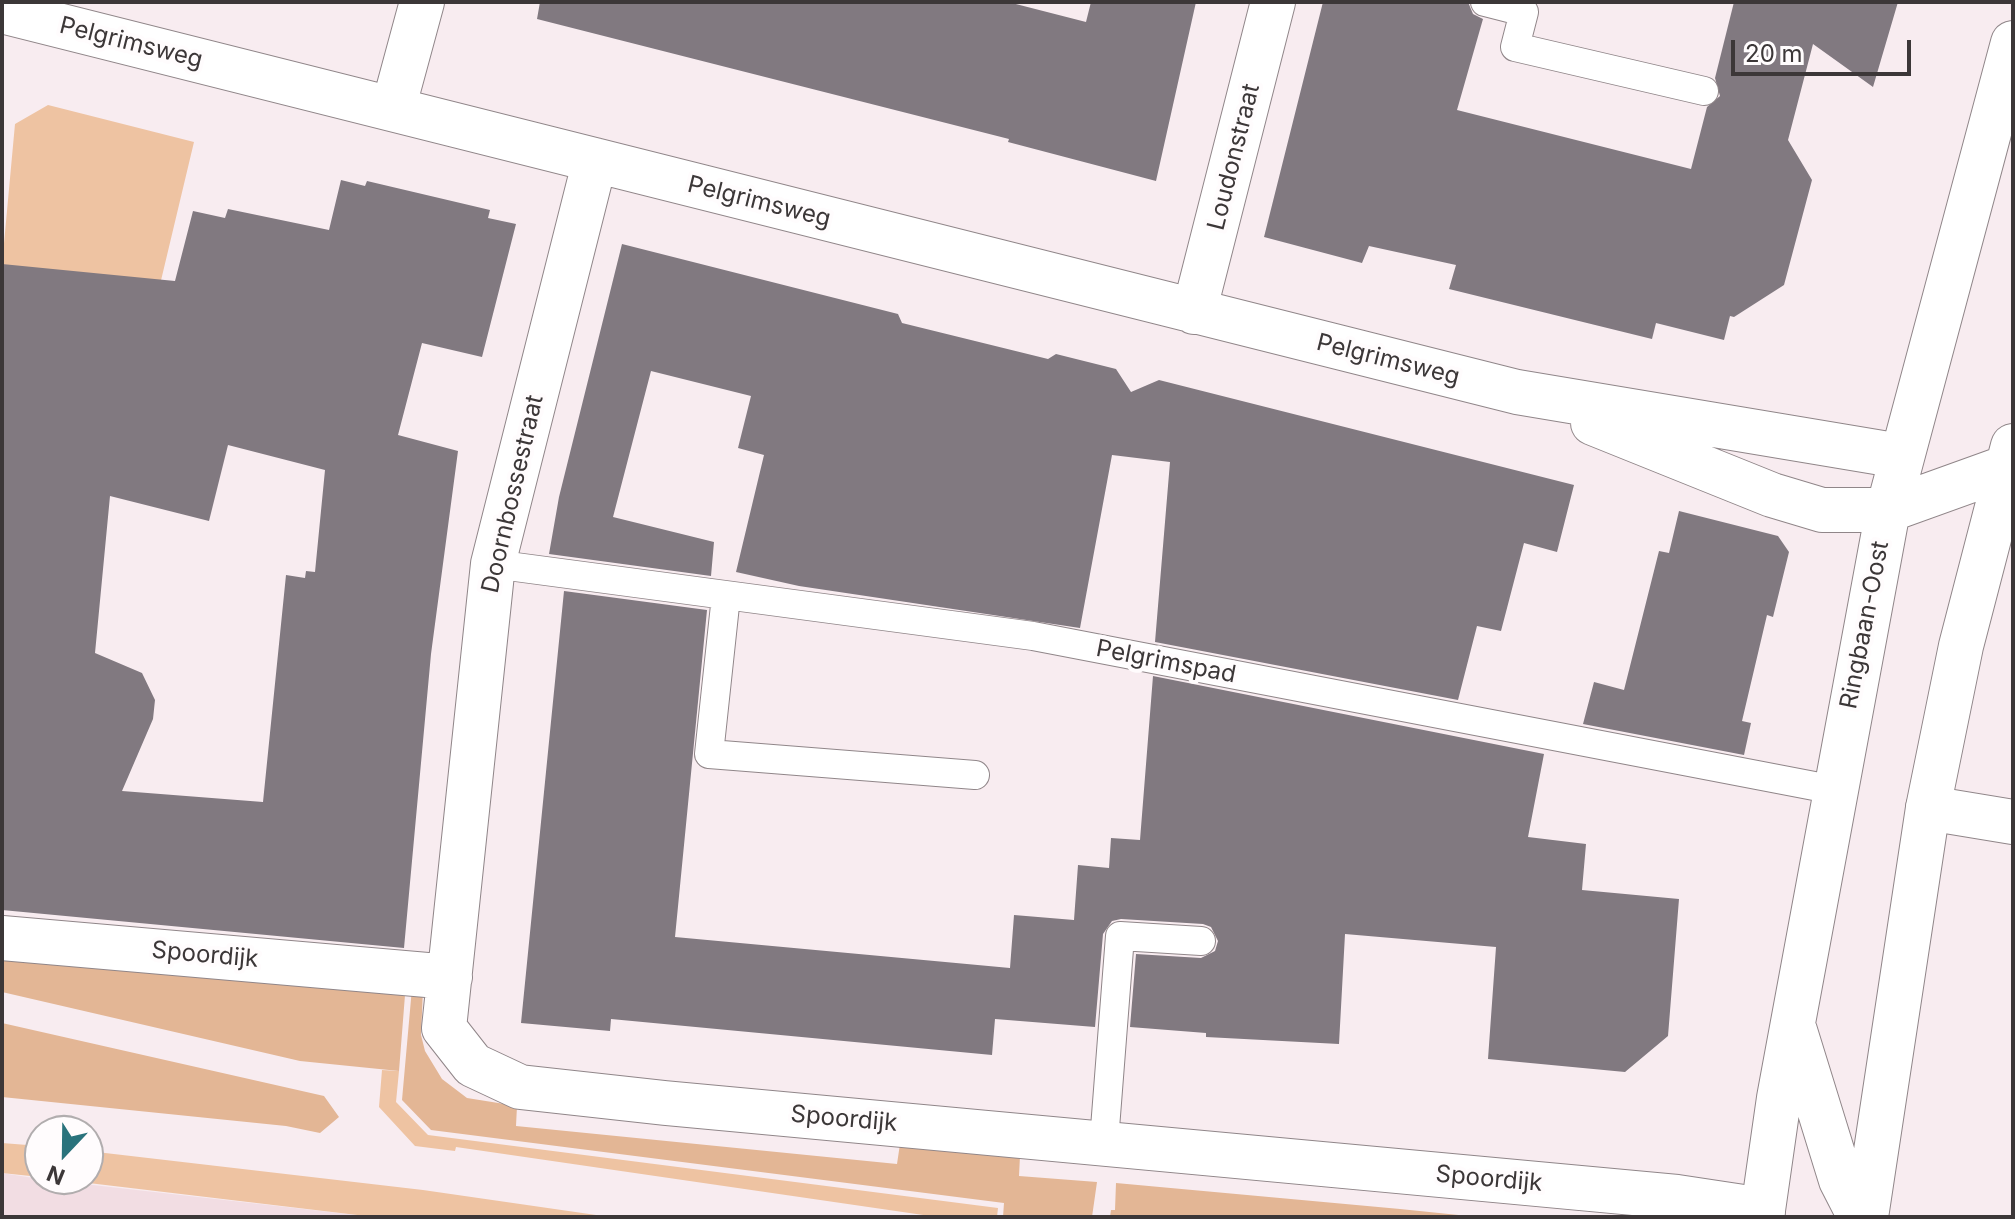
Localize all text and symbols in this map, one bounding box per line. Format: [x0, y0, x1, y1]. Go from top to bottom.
street label: Pelgrimsweg [56, 11, 206, 75]
scale bar [1735, 24, 1915, 74]
text: 20 m [1745, 39, 1803, 68]
street label: Loudonstraat [1202, 81, 1266, 233]
street label: Pelgrimsweg [684, 170, 834, 234]
street label: Pelgrimsweg [1313, 328, 1463, 392]
street label: Doornbossestraat [476, 392, 550, 596]
street label: Ringbaan-Oost [1835, 539, 1895, 711]
street label: Pelgrimspad [1094, 634, 1238, 690]
street label: Spoordijk [150, 936, 260, 974]
street label: Spoordijk [789, 1100, 899, 1138]
north arrow [24, 1115, 104, 1195]
text: N [43, 1160, 68, 1191]
street label: Spoordijk [1434, 1160, 1544, 1198]

